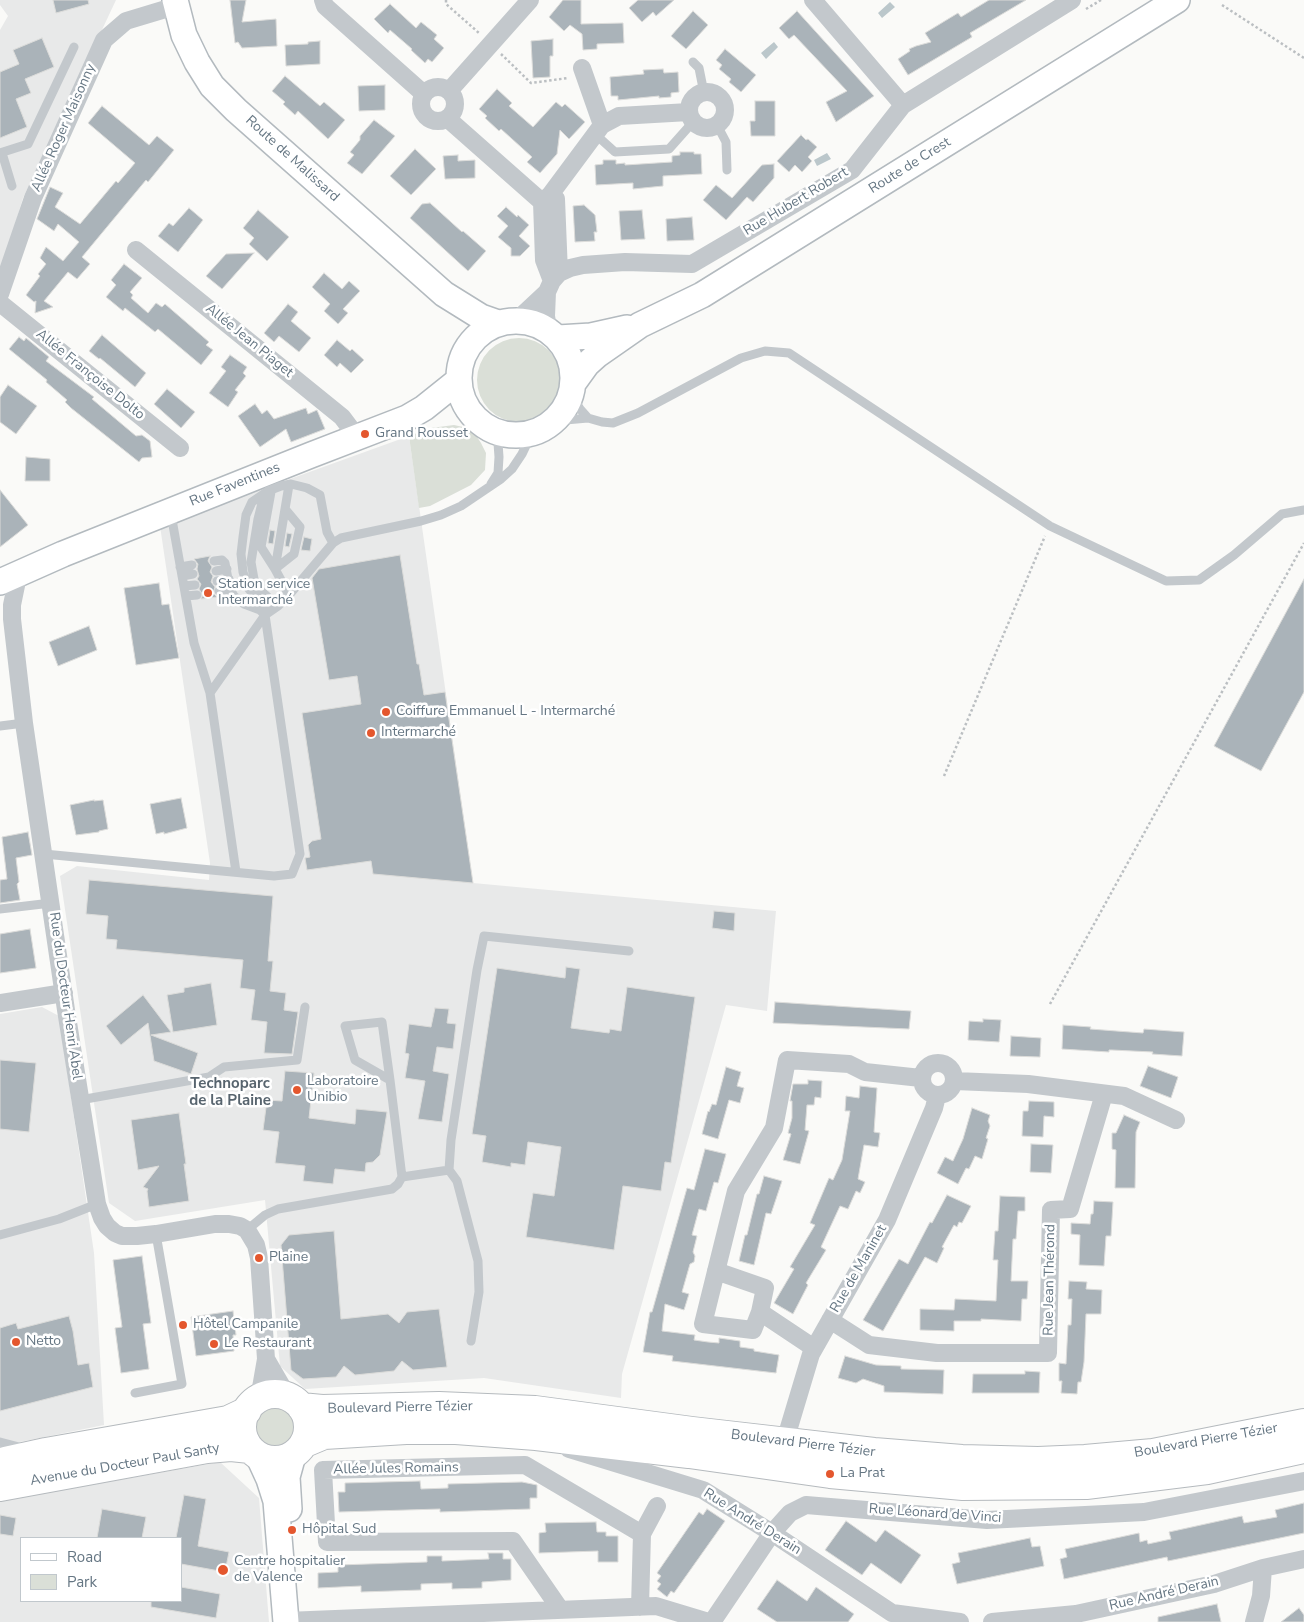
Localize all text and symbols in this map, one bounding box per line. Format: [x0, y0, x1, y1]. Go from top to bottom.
street label: Allée Roger Maisonny [28, 61, 100, 195]
street label: Route de Malissard [242, 112, 342, 206]
street label: Route de Crest [866, 134, 954, 198]
street label: Rue Hubert Robert [741, 164, 851, 240]
street label: Allée Jean Piaget [202, 301, 296, 381]
street label: Allée Françoise Dolto [32, 326, 148, 424]
place label: Grand Rousset [375, 426, 468, 442]
marker: Grand Rousset [359, 428, 371, 440]
street label: Rue Faventines [187, 459, 283, 511]
place label: Station service Intermarché [218, 577, 310, 610]
marker: Station service Intermarché [202, 587, 214, 599]
place label: Coiffure Emmanuel L - Intermarché [396, 704, 615, 720]
marker: Coiffure Emmanuel L - Intermarché [380, 706, 392, 718]
place label: Intermarché [381, 725, 456, 741]
marker: Intermarché [365, 727, 377, 739]
street label: Rue du Docteur Henri Abel [45, 911, 85, 1081]
place label: Laboratoire Unibio [307, 1074, 379, 1106]
district label: Technoparc de la Plaine [189, 1075, 271, 1110]
marker: Laboratoire Unibio [291, 1084, 303, 1096]
street label: Rue de Maninet [827, 1222, 891, 1316]
street label: Rue Jean Thérond [1041, 1224, 1059, 1336]
place label: Plaine [269, 1250, 308, 1266]
marker: Plaine [253, 1252, 265, 1264]
place label: Hôtel Campanile [193, 1317, 298, 1333]
marker: Hôtel Campanile [177, 1319, 189, 1331]
place label: Netto [26, 1334, 61, 1350]
marker: Netto [10, 1336, 22, 1348]
place label: Le Restaurant [224, 1336, 311, 1352]
marker: Le Restaurant [208, 1338, 220, 1350]
street label: Boulevard Pierre Tézier [327, 1398, 473, 1418]
street label: Boulevard Pierre Tézier [1133, 1420, 1279, 1462]
street label: Boulevard Pierre Tézier [730, 1427, 876, 1461]
street label: Avenue du Docteur Paul Santy [29, 1440, 221, 1490]
street label: Allée Jules Romains [333, 1460, 459, 1478]
place label: La Prat [840, 1466, 885, 1482]
marker: La Prat [824, 1468, 836, 1480]
street label: Rue André Derain [700, 1485, 804, 1559]
street label: Rue Léonard de Vinci [868, 1501, 1002, 1527]
place label: Hôpital Sud [302, 1522, 377, 1538]
marker: Hôpital Sud [286, 1524, 298, 1536]
legend [20, 1537, 182, 1602]
text: Road [67, 1547, 102, 1567]
place label: Centre hospitalier de Valence [234, 1554, 345, 1586]
marker: Centre hospitalier de Valence [216, 1563, 230, 1577]
text: Park [67, 1572, 97, 1592]
street label: Rue André Derain [1108, 1573, 1220, 1615]

